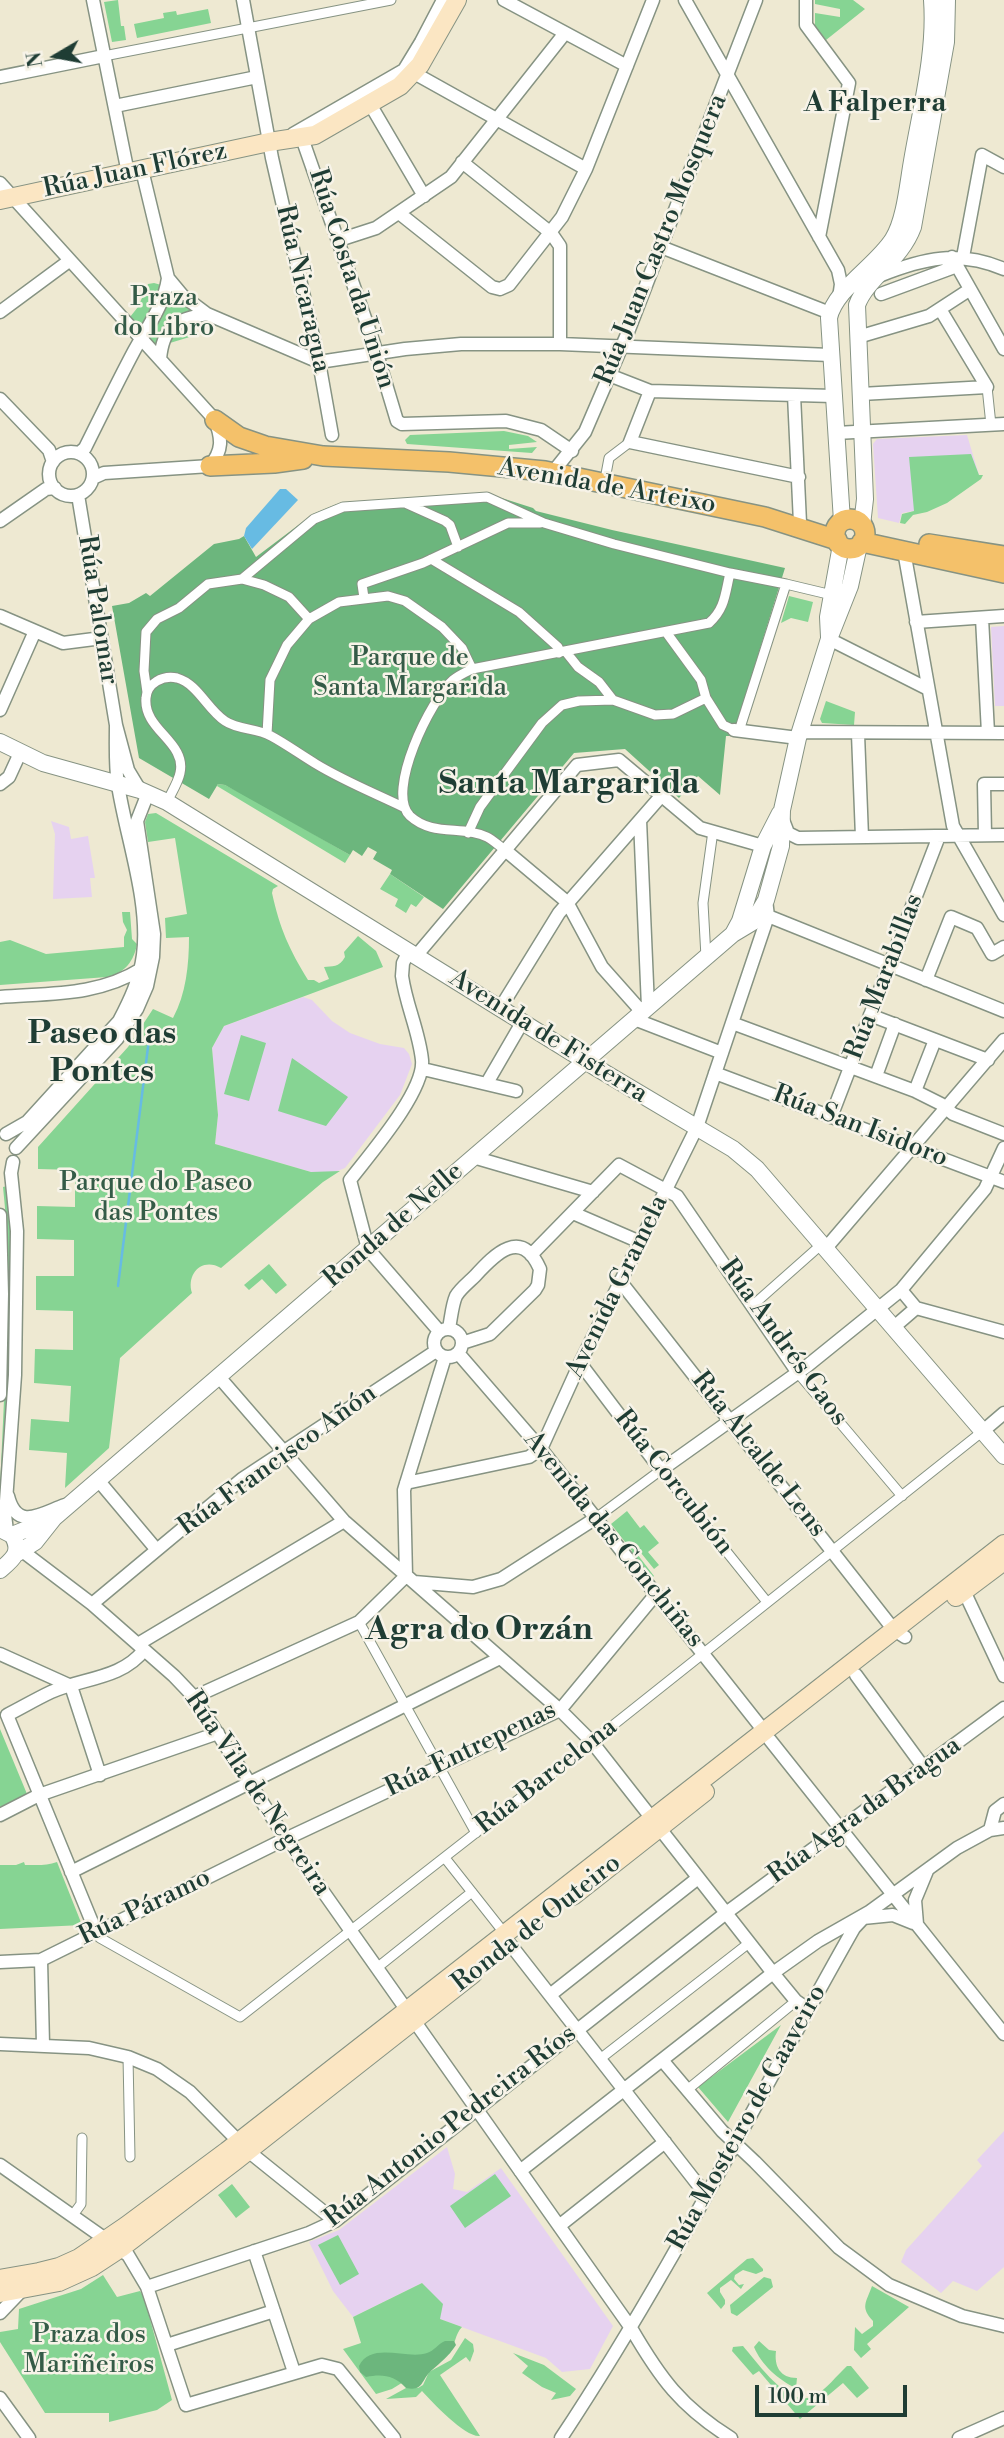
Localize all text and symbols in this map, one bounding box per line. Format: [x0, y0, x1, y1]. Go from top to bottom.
north arrow [21, 21, 91, 91]
text: N [22, 50, 48, 69]
district label: A Falperra [804, 87, 946, 121]
street label: Rúa Juan Castro Mosquera [589, 90, 735, 390]
street label: Rúa Juan Flórez [40, 136, 230, 206]
street label: Rúa Costa da Unión [301, 165, 401, 393]
street label: Rúa Nicaragua [268, 202, 336, 376]
park label: Praza do Libro [114, 283, 214, 344]
street label: Avenida de Arteixo [496, 452, 718, 522]
street label: Rúa Palomar [70, 533, 124, 687]
park label: Parque de Santa Margarida [313, 643, 507, 704]
district label: Santa Margarida [439, 765, 699, 805]
street label: Rúa Marabillas [839, 890, 931, 1064]
street label: Avenida de Fisterra [443, 963, 653, 1111]
district label: Paseo das Pontes [28, 1015, 176, 1093]
street label: Rúa San Isidoro [768, 1079, 952, 1175]
street label: Ronda de Nelle [318, 1157, 470, 1295]
park label: Parque do Paseo das Pontes [59, 1168, 253, 1230]
street label: Avenida Gramela [560, 1190, 676, 1384]
street label: Rúa Andrés Gaos [712, 1253, 854, 1433]
street label: Rúa Alcalde Lens [684, 1366, 832, 1544]
street label: Rúa Francisco Añón [173, 1379, 383, 1543]
street label: Rúa Corcubión [606, 1404, 740, 1562]
street label: Avenida das Conchiñas [516, 1426, 710, 1654]
district label: Agra do Orzán [365, 1611, 593, 1651]
street label: Rúa Vila de Negreira [177, 1686, 337, 1902]
street label: Rúa Entrepenas [380, 1695, 562, 1805]
street label: Rúa Barcelona [470, 1712, 624, 1842]
street label: Rúa Agra da Bragua [762, 1731, 968, 1891]
street label: Ronda de Outeiro [446, 1848, 628, 2000]
street label: Rúa Páramo [74, 1863, 216, 1953]
street label: Rúa Mosteiro de Caaveiro [662, 1980, 834, 2256]
street label: Rúa Antonio Pedreira Ríos [319, 2019, 583, 2235]
park label: Praza dos Mariñeiros [24, 2320, 154, 2382]
scale bar [759, 2372, 911, 2416]
text: 100 m [768, 2384, 827, 2410]

